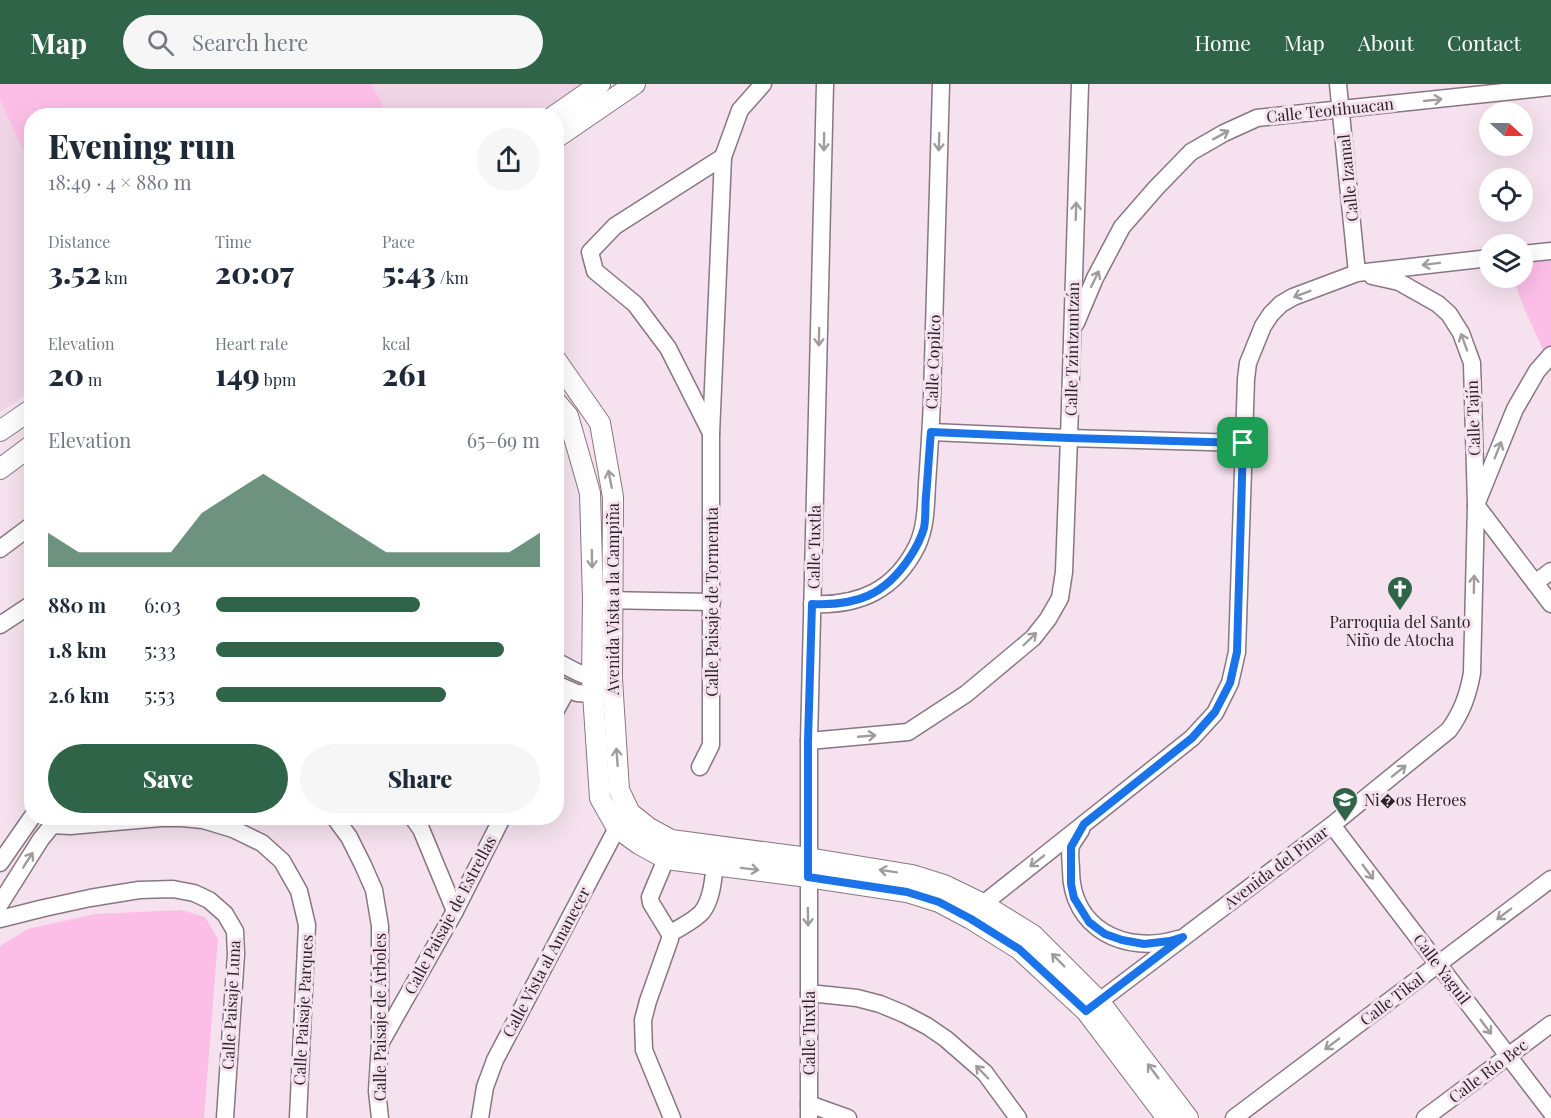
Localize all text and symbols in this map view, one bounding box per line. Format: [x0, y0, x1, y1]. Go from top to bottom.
search box [123, 15, 543, 69]
text: Map [30, 24, 87, 61]
icon: search [144, 26, 177, 59]
text: Search here [192, 27, 308, 57]
text: Home [1195, 28, 1251, 56]
text: Map [1284, 28, 1325, 56]
text: About [1358, 28, 1414, 56]
text: Contact [1447, 28, 1521, 56]
street label: Calle Teotihuacan [1265, 92, 1395, 127]
one-way arrow [1422, 94, 1442, 105]
north arrow [1479, 102, 1533, 156]
map controls [1479, 102, 1533, 288]
text: Evening run [48, 123, 235, 167]
button: share [477, 128, 540, 191]
one-way arrow [1212, 129, 1230, 140]
one-way arrow [818, 132, 830, 152]
one-way arrow [934, 132, 945, 152]
street label: Calle Izamal [1332, 133, 1363, 223]
text: 18:49 · 4 × 880 m [48, 168, 192, 195]
button: locate [1479, 168, 1533, 222]
one-way arrow [1070, 201, 1081, 221]
text: Distance [48, 231, 110, 252]
text: Time [215, 231, 252, 252]
text: Pace [382, 231, 415, 252]
button: layers [1479, 234, 1533, 288]
text: 3.52 [48, 252, 101, 292]
text: 20:07 [215, 252, 294, 292]
text: 5:43 [382, 252, 436, 292]
one-way arrow [1422, 259, 1442, 270]
text: km [101, 267, 128, 288]
text: /km [436, 267, 469, 288]
one-way arrow [1090, 270, 1102, 288]
street label: Calle Tzintzuntzán [1060, 281, 1083, 416]
one-way arrow [1293, 289, 1312, 300]
street label: Calle Copilco [920, 314, 945, 410]
one-way arrow [813, 327, 825, 347]
text: Elevation [48, 333, 115, 354]
text: Heart rate [215, 333, 288, 354]
text: kcal [382, 333, 411, 354]
one-way arrow [1458, 334, 1469, 352]
text: 20 [48, 354, 84, 394]
text: 149 [215, 354, 260, 394]
text: 261 [382, 354, 427, 394]
text: m [84, 369, 102, 390]
text: bpm [260, 369, 296, 390]
street label: Calle Tajín [1461, 379, 1484, 456]
pin [1217, 417, 1268, 468]
text: Elevation [48, 426, 131, 453]
text: 65–69 m [467, 426, 540, 453]
icon: arrive [1226, 426, 1259, 459]
one-way arrow [1493, 442, 1504, 460]
one-way arrow [604, 469, 615, 489]
street label: Avenida Vista a la Campiña [602, 503, 623, 696]
street label: Calle Tuxtla [802, 505, 825, 589]
street label: Calle Paisaje de Tormemta [701, 507, 722, 697]
one-way arrow [586, 548, 598, 568]
church icon: Parroquia del Santo Niño de Atocha [1385, 574, 1415, 612]
one-way arrow [1468, 575, 1480, 595]
text: 880 m [48, 591, 106, 618]
text: 6:03 [144, 591, 181, 618]
place label: Parroquia del Santo Niño de Atocha [1329, 611, 1471, 650]
one-way arrow [1023, 632, 1038, 646]
text: 1.8 km [48, 636, 107, 663]
text: 5:33 [144, 636, 176, 663]
text: 2.6 km [48, 681, 109, 708]
text: 5:53 [144, 681, 175, 708]
one-way arrow [856, 730, 876, 741]
button: Save [48, 744, 288, 813]
button: Share [300, 744, 540, 813]
one-way arrow [611, 748, 622, 768]
one-way arrow [1391, 764, 1406, 778]
school or university icon: Ni�os Heroes [1330, 785, 1360, 823]
place label: Ni�os Heroes [1364, 789, 1466, 810]
street label: Avenida del Pinar [1218, 820, 1332, 913]
street label: Calle Paisaje de Estrellas [399, 832, 500, 998]
one-way arrow [23, 852, 35, 869]
one-way arrow [1030, 854, 1046, 867]
one-way arrow [1362, 863, 1374, 879]
one-way arrow [739, 864, 759, 875]
one-way arrow [878, 866, 898, 877]
street label: Calle Vista al Amanecer [497, 883, 594, 1041]
one-way arrow [802, 906, 814, 926]
one-way arrow [1497, 908, 1513, 921]
street label: Calle Yaguil [1409, 929, 1476, 1008]
street label: Calle Paisaje de Árboles [369, 933, 390, 1101]
street label: Calle Paisaje Parques [288, 934, 317, 1086]
street label: Calle Paisaje Luna [217, 940, 244, 1070]
one-way arrow [1050, 952, 1065, 967]
street label: Calle Tikal [1355, 967, 1428, 1030]
street label: Calle Tuxtla [798, 991, 819, 1075]
one-way arrow [1480, 1018, 1492, 1034]
street label: Calle Río Bec [1444, 1034, 1532, 1107]
one-way arrow [1324, 1038, 1340, 1051]
one-way arrow [1146, 1064, 1159, 1080]
one-way arrow [975, 1065, 989, 1080]

